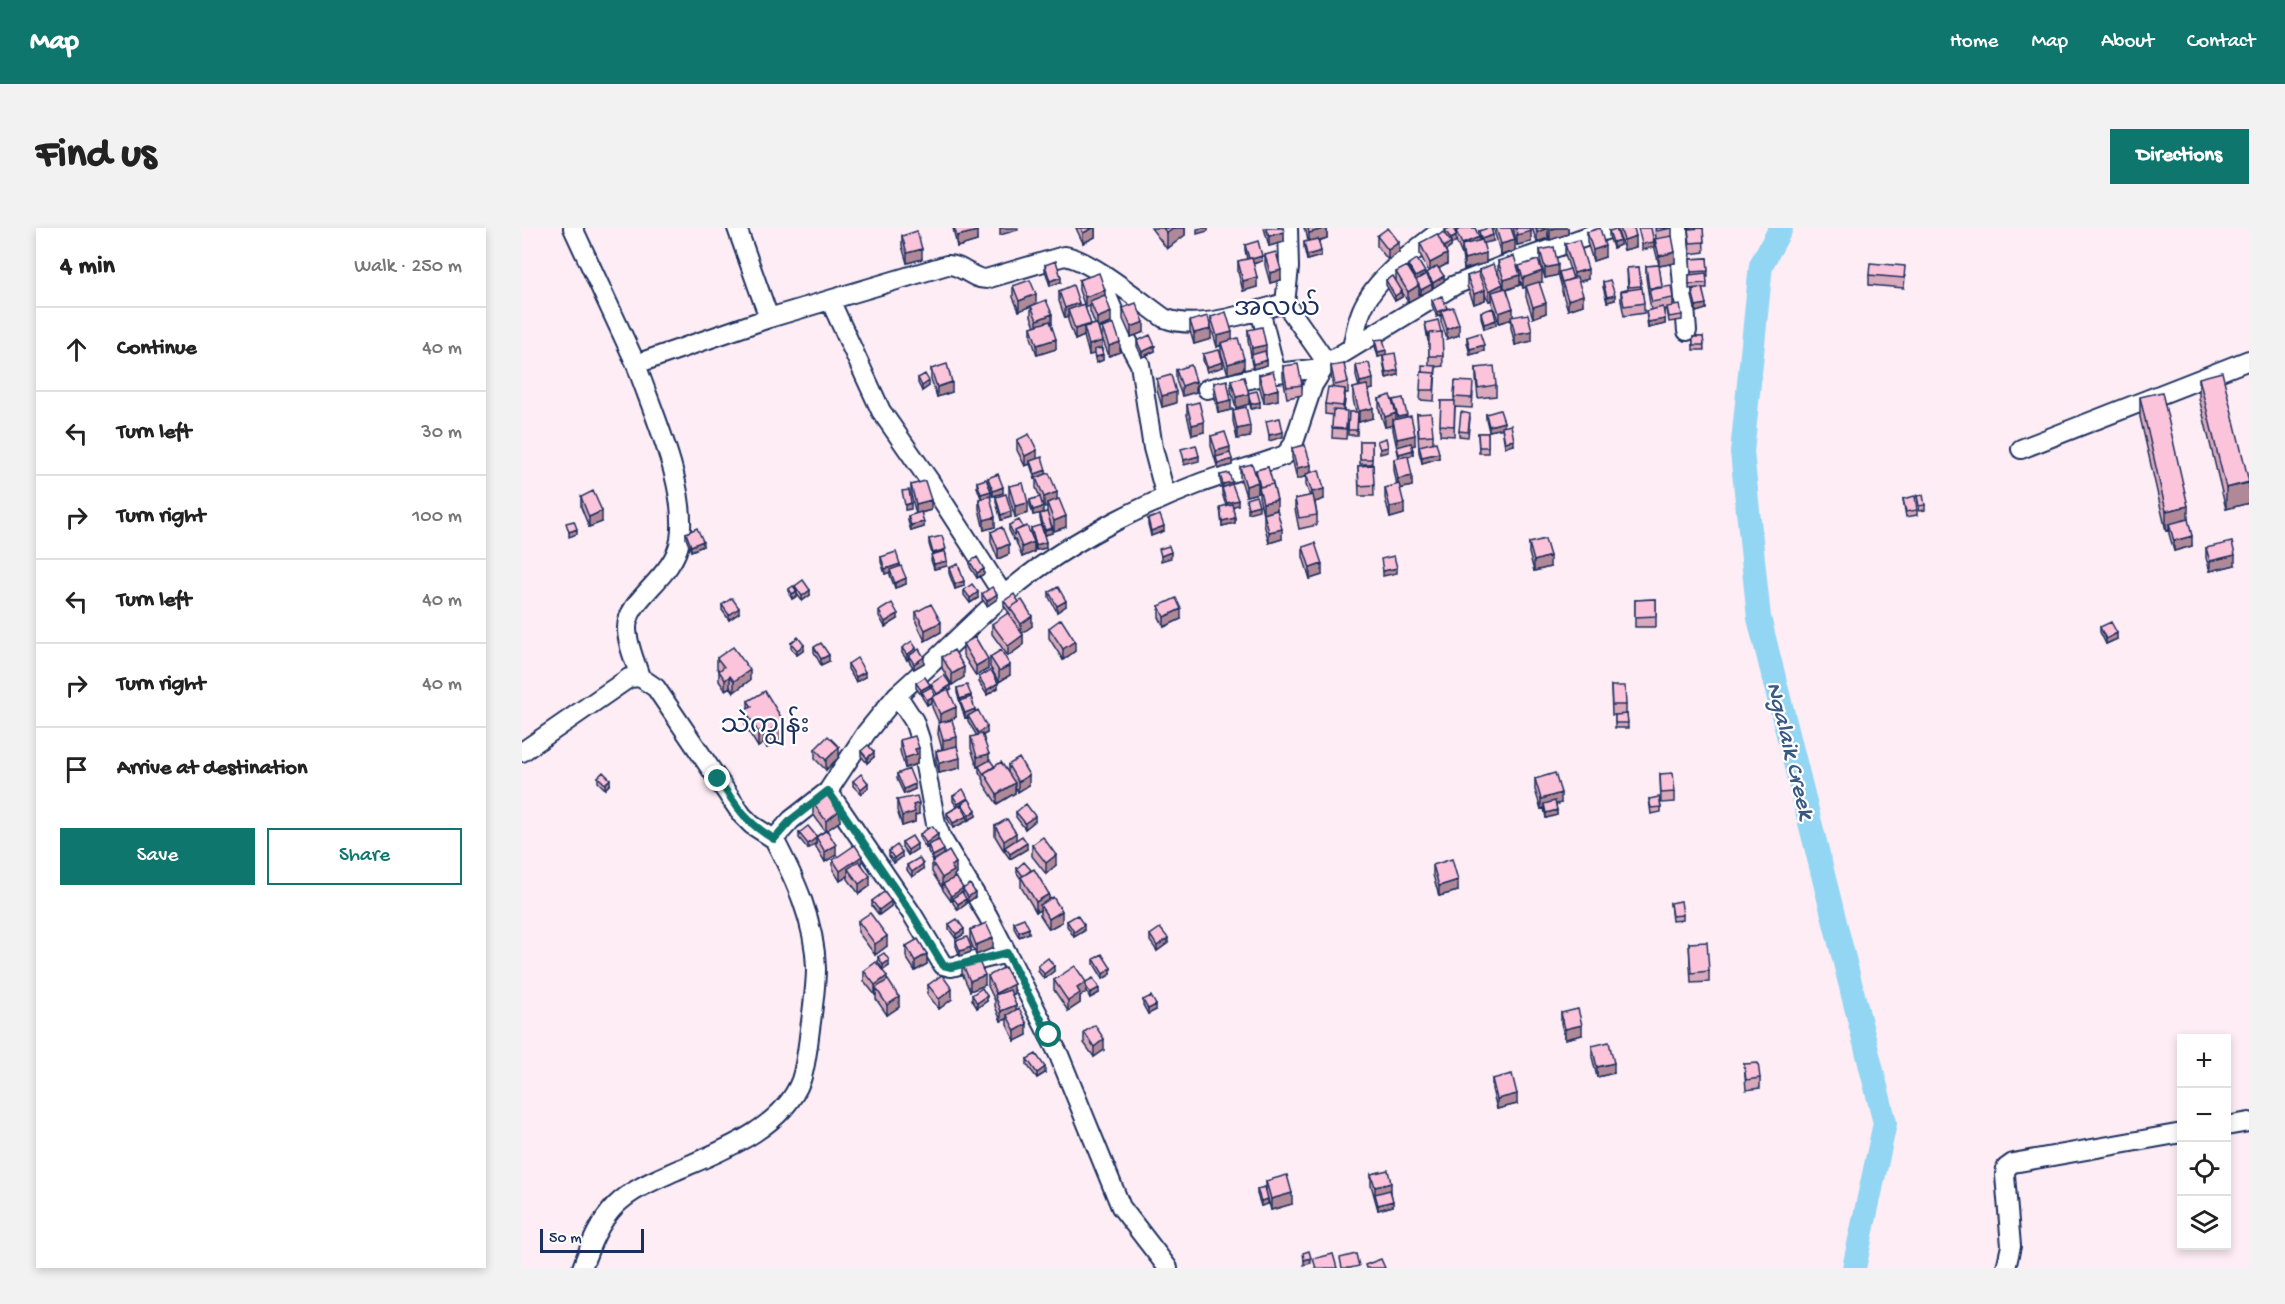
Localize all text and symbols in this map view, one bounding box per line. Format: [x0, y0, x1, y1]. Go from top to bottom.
text: Map [30, 26, 79, 59]
text: Home [1950, 30, 1998, 55]
text: Map [2031, 30, 2068, 55]
text: About [2101, 30, 2154, 55]
text: Contact [2187, 30, 2255, 55]
button: Directions [2110, 129, 2249, 184]
text: Find us [36, 132, 156, 181]
text: 4 min [60, 252, 115, 283]
text: Walk · 250 m [354, 256, 462, 279]
district label: အလယ် [1234, 289, 1320, 326]
icon: ahead [60, 333, 93, 366]
text: Continue [117, 336, 197, 362]
text: 40 m [422, 338, 462, 361]
icon: left [60, 417, 93, 450]
text: Turn left [117, 420, 191, 446]
text: 30 m [421, 422, 462, 445]
icon: right [60, 501, 93, 534]
text: Turn right [117, 504, 205, 530]
text: 100 m [412, 506, 462, 529]
icon: left [60, 585, 93, 618]
text: Turn left [117, 588, 191, 614]
text: 40 m [422, 590, 462, 613]
icon: right [60, 669, 93, 702]
text: Turn right [117, 672, 205, 698]
text: 40 m [422, 674, 462, 697]
water label: Ngalaik Creek [1758, 680, 1820, 824]
district label: သဲကျွန်း [720, 706, 810, 746]
icon: arrive [60, 753, 93, 786]
text: Arrive at destination [117, 756, 307, 782]
route end [704, 765, 730, 791]
button: Save [60, 828, 255, 885]
button: Share [267, 828, 462, 885]
route start [1035, 1021, 1061, 1047]
map controls [2177, 1034, 2231, 1250]
button: + [2177, 1034, 2231, 1088]
button: − [2177, 1088, 2231, 1142]
button: locate [2177, 1142, 2231, 1196]
button: layers [2177, 1196, 2231, 1250]
scale bar [540, 1226, 644, 1254]
text: 50 m [549, 1230, 582, 1249]

